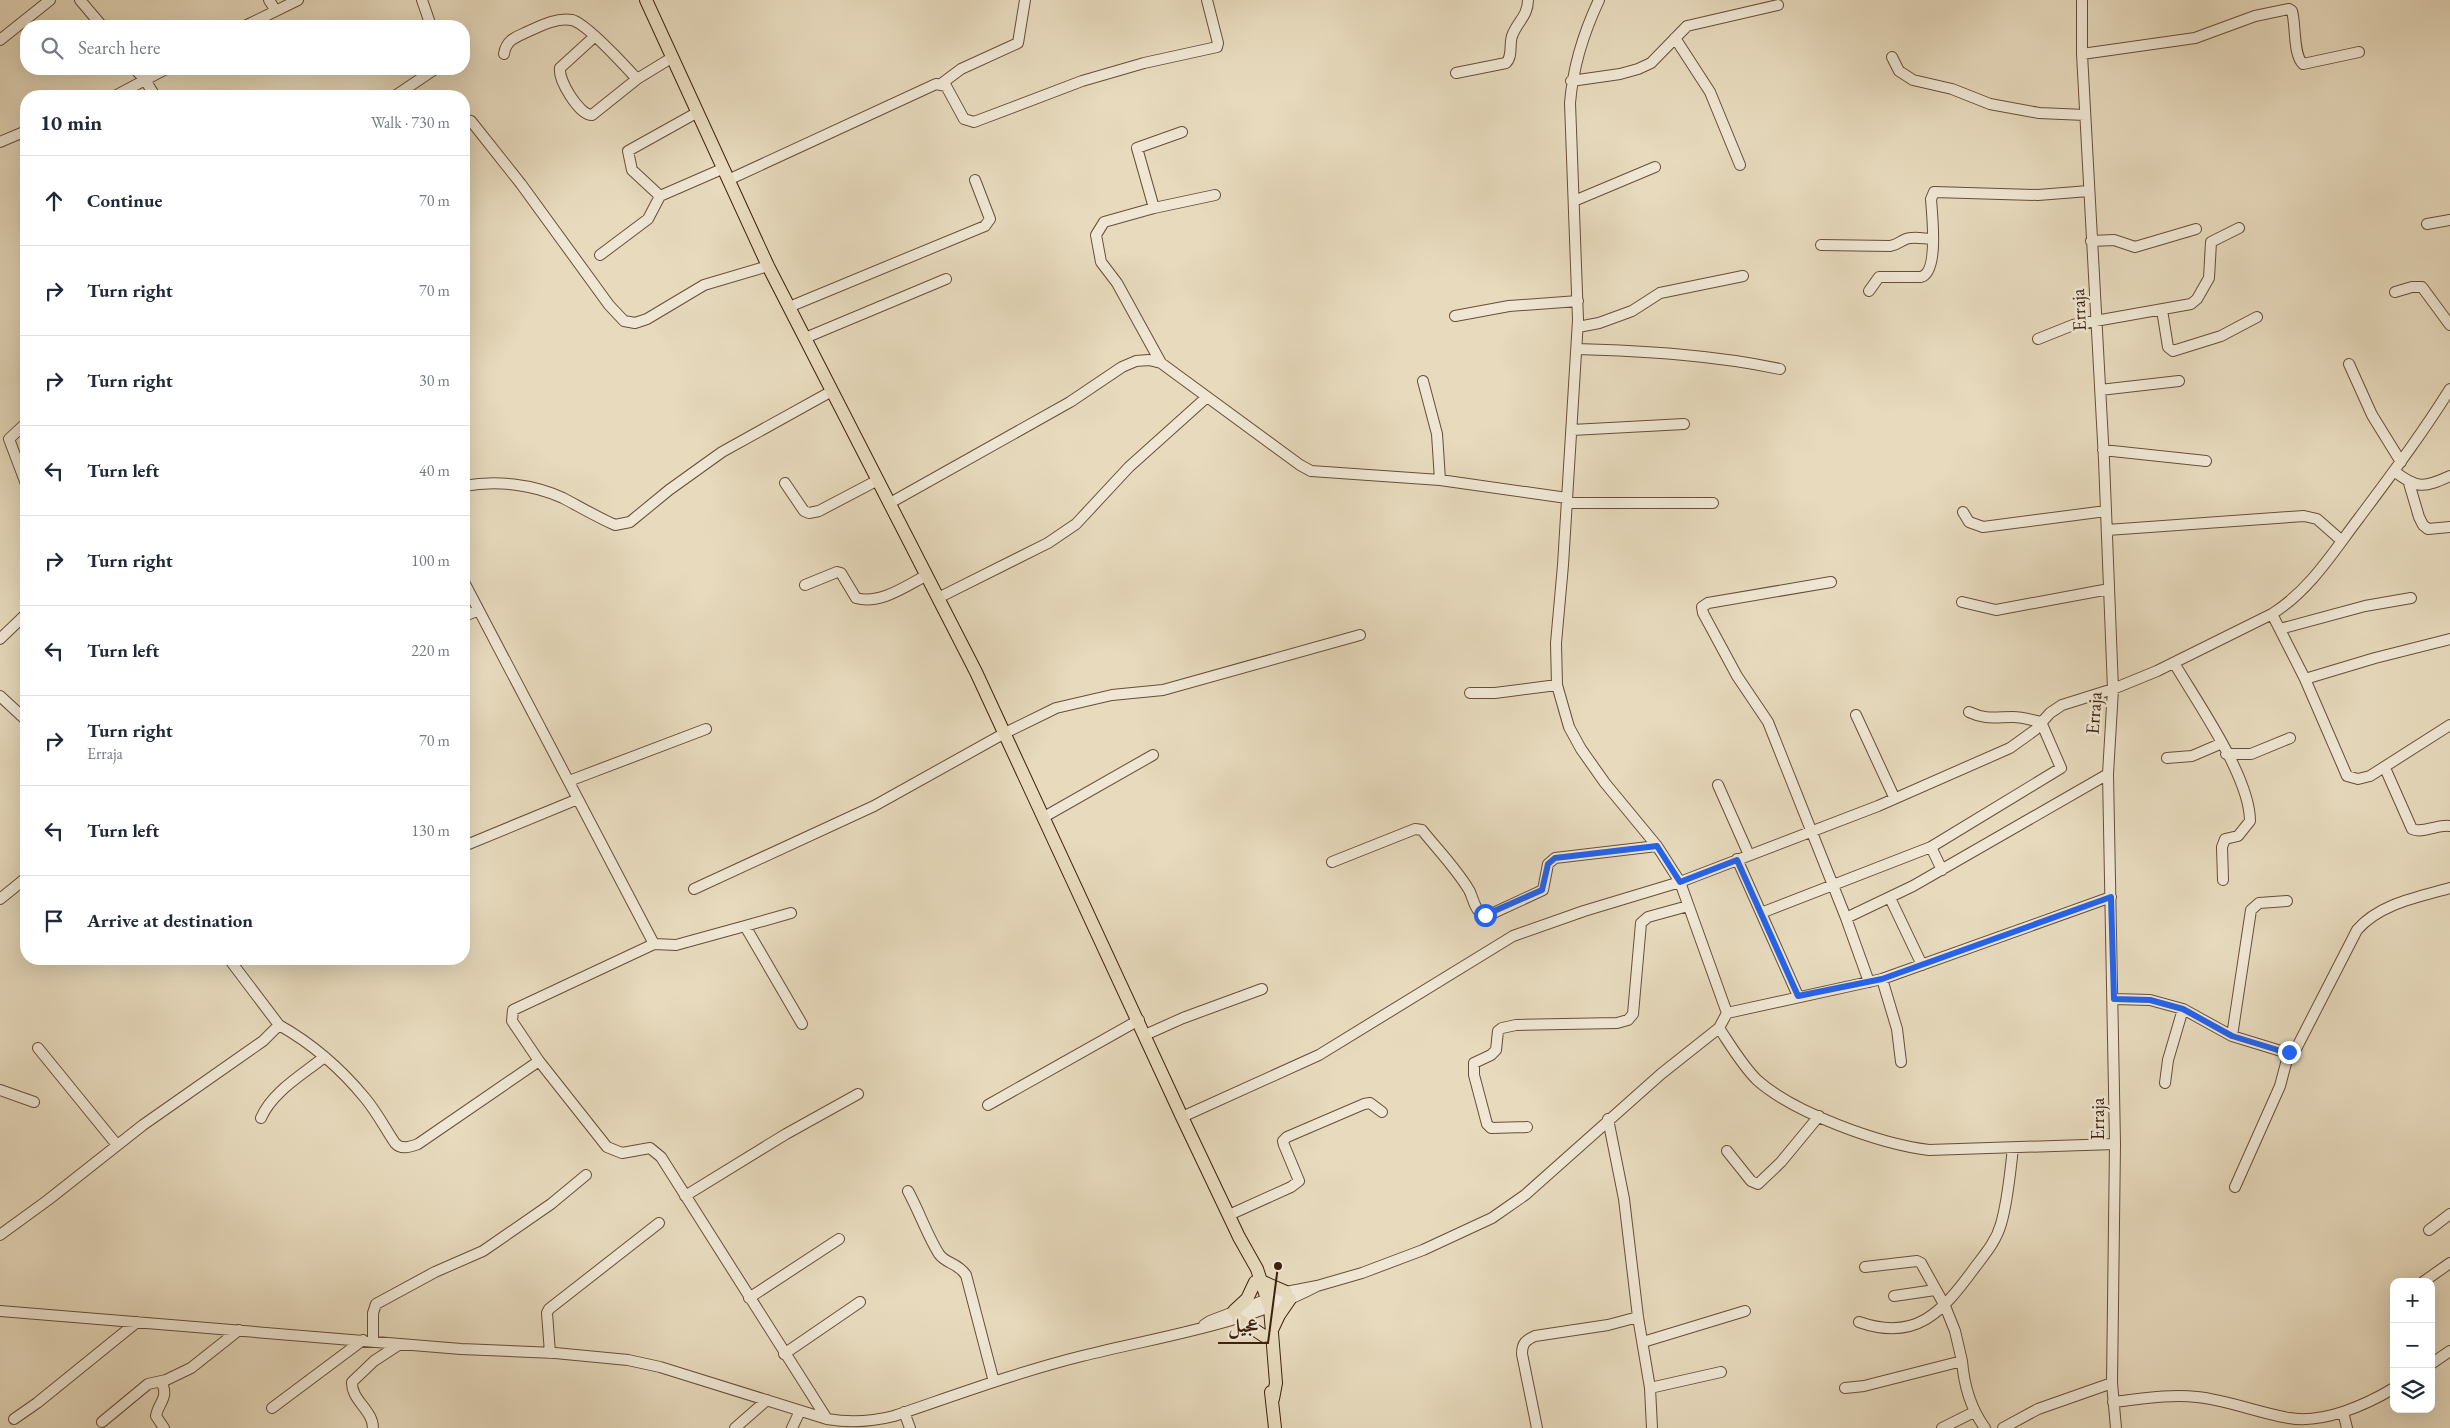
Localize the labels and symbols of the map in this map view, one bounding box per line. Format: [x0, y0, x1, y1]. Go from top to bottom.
street label: Erraja [2065, 288, 2092, 332]
street label: Erraja [2080, 690, 2107, 735]
route start [1474, 904, 1497, 927]
route end [2278, 1041, 2301, 1064]
street label: Erraja [2085, 1097, 2110, 1140]
callout: عجيل [1218, 1308, 1268, 1343]
text: عجيل [1228, 1312, 1259, 1339]

